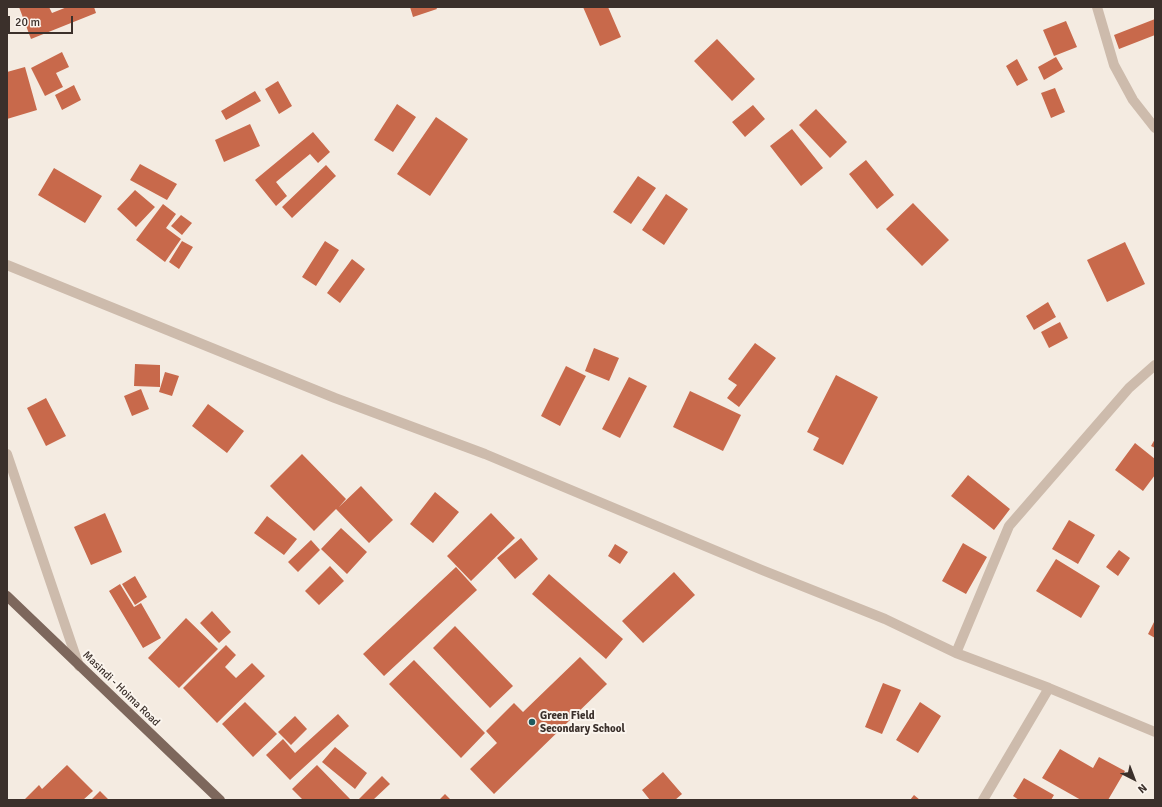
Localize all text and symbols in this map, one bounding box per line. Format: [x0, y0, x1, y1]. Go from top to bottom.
scale bar [10, 8, 75, 34]
text: 20 m [15, 15, 40, 30]
street label: Masindi - Hoima Road [80, 649, 162, 729]
place label: Green Field Secondary School [540, 709, 625, 735]
marker: Green Field Secondary School [527, 717, 537, 727]
north arrow [1114, 759, 1154, 799]
text: N [1135, 781, 1150, 796]

